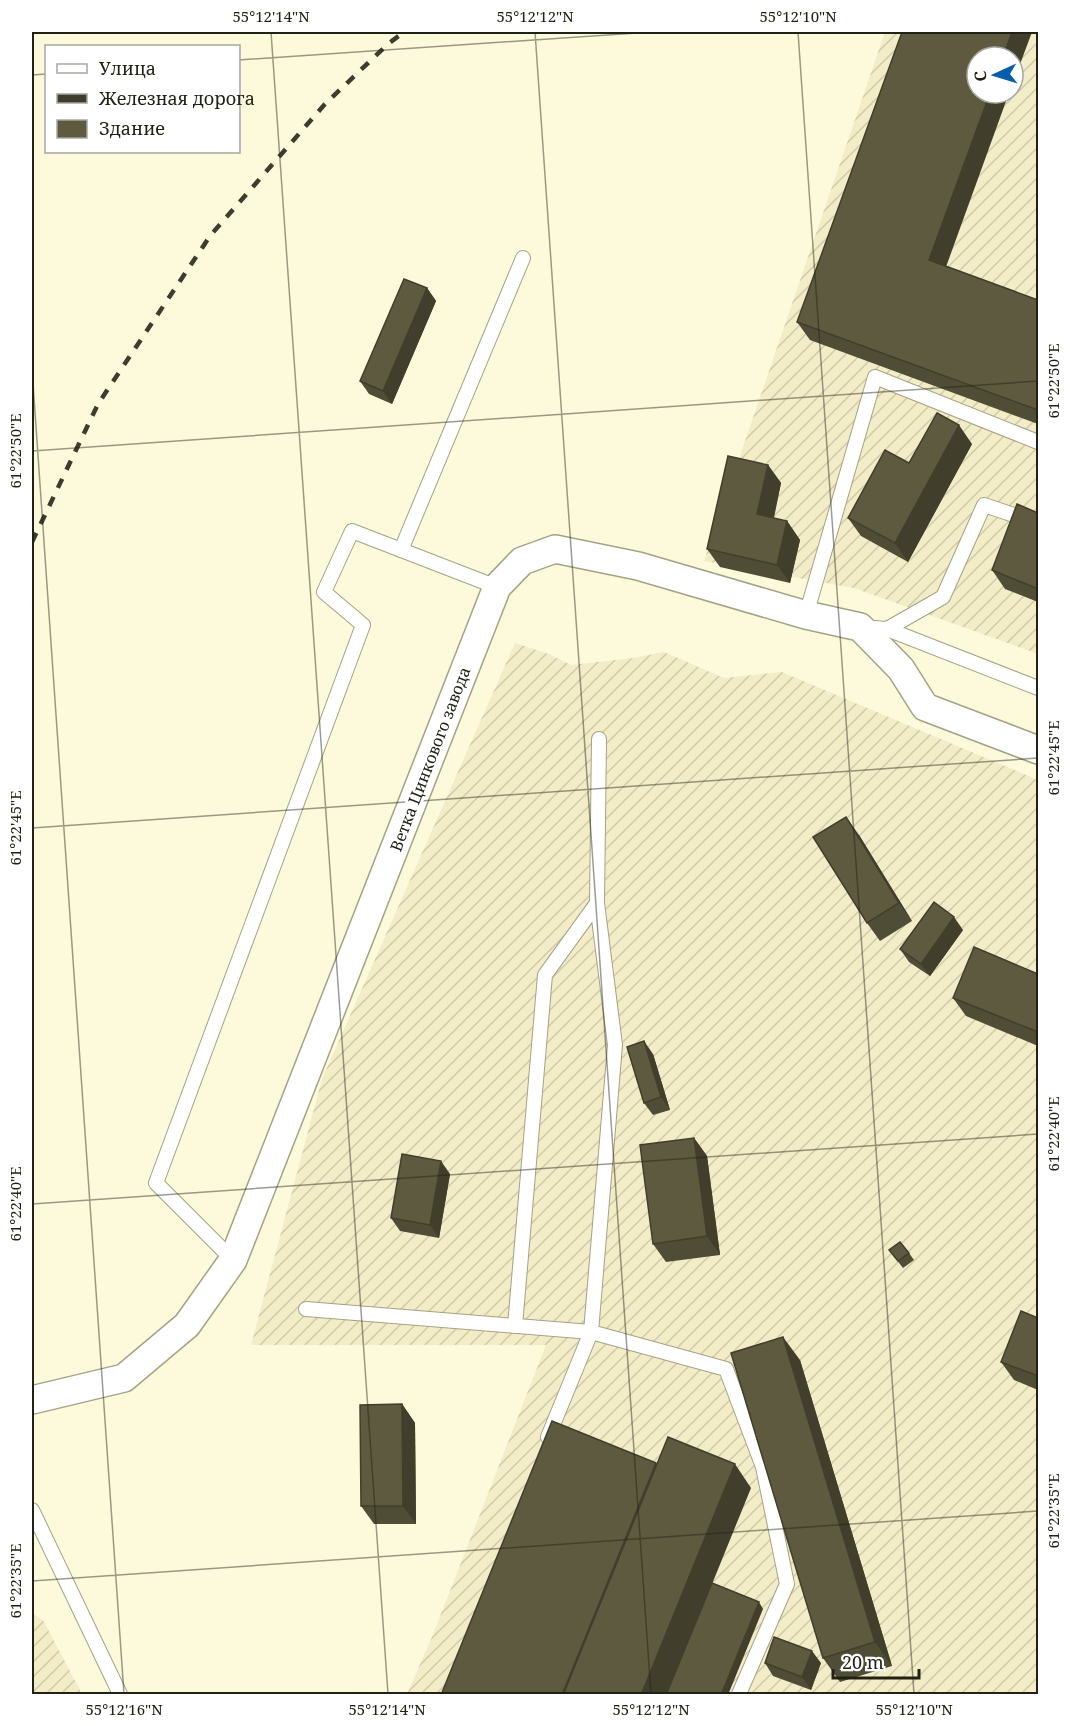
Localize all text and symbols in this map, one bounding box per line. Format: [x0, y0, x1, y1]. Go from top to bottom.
text: 55°12'14"N [232, 6, 310, 26]
text: 55°12'12"N [496, 6, 574, 26]
text: 55°12'10"N [759, 6, 837, 26]
legend [45, 45, 240, 153]
north arrow [965, 45, 1025, 105]
text: Улица [99, 56, 156, 80]
text: С [969, 70, 991, 82]
text: Железная дорога [98, 86, 255, 110]
text: Здание [99, 116, 165, 140]
text: 61°22'50"E [1043, 343, 1063, 419]
text: 61°22'50"E [5, 413, 25, 489]
street label: Ветка Цинкового завода [385, 664, 475, 854]
text: 61°22'45"E [1043, 720, 1063, 796]
text: 61°22'45"E [5, 790, 25, 866]
text: 61°22'40"E [1043, 1096, 1063, 1172]
text: 61°22'40"E [5, 1166, 25, 1242]
text: 61°22'35"E [1043, 1473, 1063, 1549]
text: 61°22'35"E [5, 1543, 25, 1619]
scale bar [833, 1642, 918, 1680]
text: 20 m [842, 1650, 884, 1674]
text: 55°12'16"N [85, 1699, 163, 1719]
text: 55°12'14"N [348, 1699, 426, 1719]
text: 55°12'12"N [612, 1699, 690, 1719]
text: 55°12'10"N [875, 1699, 953, 1719]

